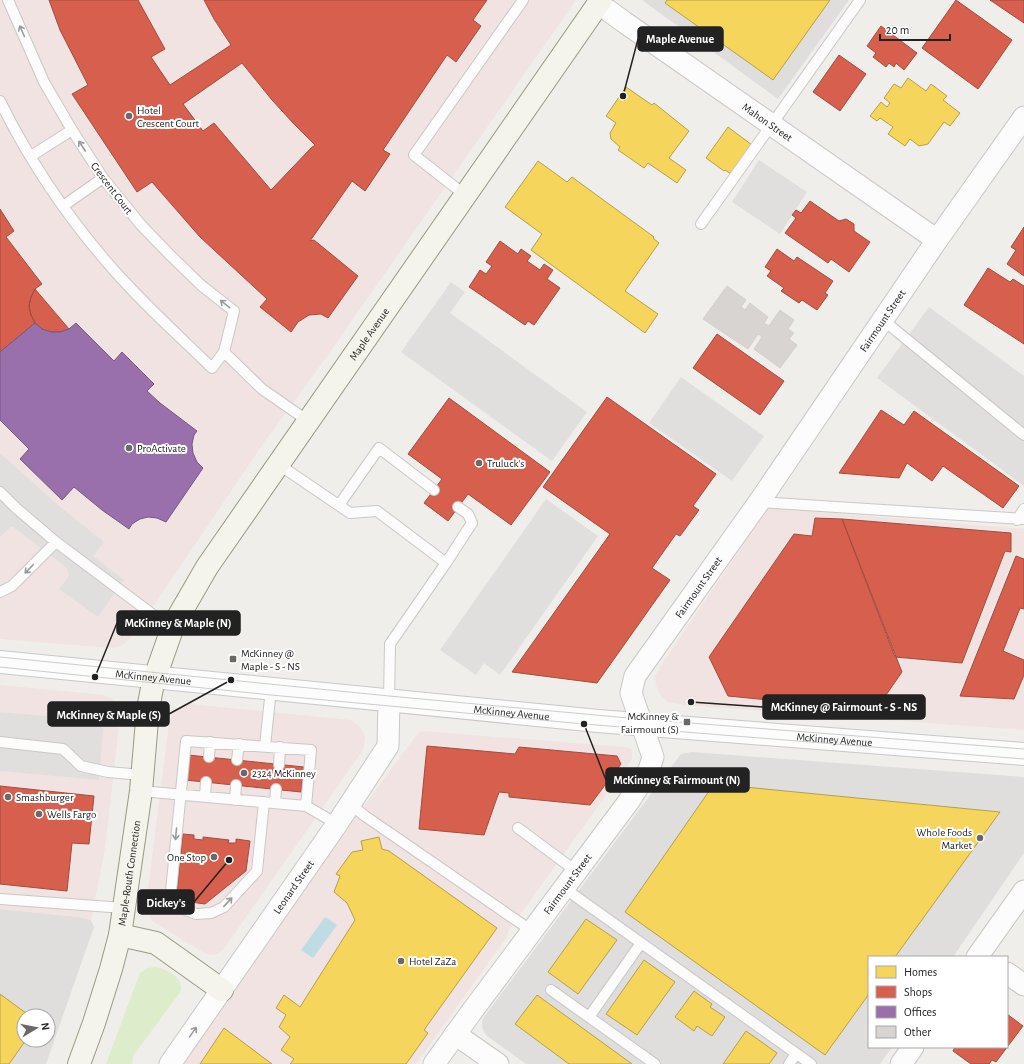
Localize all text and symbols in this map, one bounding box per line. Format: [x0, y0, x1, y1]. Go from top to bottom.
scale bar [880, 16, 950, 42]
text: 20 m [886, 24, 909, 36]
one-way arrow [18, 26, 25, 38]
callout: Maple Avenue [638, 27, 723, 51]
text: Maple Avenue [646, 33, 714, 45]
street label: Mahon Street [740, 101, 795, 144]
place label: Hotel Crescent Court [137, 105, 199, 129]
marker: Hotel Crescent Court [124, 111, 134, 121]
one-way arrow [78, 141, 86, 152]
street label: Crescent Court [89, 160, 135, 217]
street label: Fairmount Street [858, 287, 908, 354]
one-way arrow [219, 300, 230, 309]
street label: Maple Avenue [347, 306, 391, 362]
marker: ProActivate [124, 443, 134, 453]
place label: ProActivate [137, 443, 186, 454]
marker: Truluck's [474, 458, 484, 468]
place label: Truluck's [487, 458, 524, 469]
street label: Fairmount Street [673, 554, 724, 620]
one-way arrow [24, 564, 34, 574]
callout: McKinney & Maple (N) [117, 611, 240, 635]
text: McKinney & Maple (N) [124, 617, 232, 630]
place label: McKinney @ Maple - S - NS [241, 648, 300, 672]
marker: McKinney @ Maple - S - NS [228, 654, 238, 664]
street label: McKinney Avenue [115, 668, 192, 687]
callout: McKinney @ Fairmount - S - NS [763, 695, 925, 719]
text: McKinney @ Fairmount - S - NS [771, 701, 917, 714]
callout: McKinney & Maple (S) [48, 702, 169, 726]
street label: McKinney Avenue [473, 704, 550, 722]
text: McKinney & Maple (S) [57, 709, 161, 722]
place label: McKinney & Fairmount (S) [621, 711, 679, 735]
marker: McKinney & Fairmount (S) [682, 717, 692, 727]
street label: McKinney Avenue [796, 731, 873, 748]
marker: 2324 McKinney [239, 768, 249, 778]
place label: 2324 McKinney [252, 768, 316, 779]
callout: McKinney & Fairmount (N) [606, 768, 749, 792]
text: McKinney & Fairmount (N) [613, 774, 741, 787]
marker: Smashburger [3, 792, 13, 802]
place label: Smashburger [16, 792, 74, 803]
marker: Wells Fargo [34, 809, 44, 819]
place label: Wells Fargo [47, 809, 96, 820]
street label: Maple-Routh Connection [116, 820, 143, 927]
one-way arrow [173, 827, 180, 840]
place label: Whole Foods Market [917, 827, 972, 851]
marker: Whole Foods Market [975, 833, 985, 843]
street label: Fairmount Street [541, 851, 594, 917]
place label: One Stop [167, 852, 206, 863]
marker: One Stop [209, 852, 219, 862]
street label: Leonard Street [271, 858, 316, 916]
callout: Dickey's [138, 890, 194, 914]
text: Dickey's [146, 897, 186, 910]
one-way arrow [223, 897, 233, 907]
marker: Hotel ZaZa [396, 956, 406, 966]
place label: Hotel ZaZa [409, 956, 456, 967]
legend [868, 956, 1008, 1048]
text: Homes [904, 966, 937, 978]
text: Shops [904, 986, 932, 998]
text: Offices [904, 1006, 937, 1018]
north arrow [16, 1008, 56, 1048]
text: N [39, 1022, 51, 1031]
text: Other [904, 1026, 931, 1038]
one-way arrow [189, 1027, 197, 1038]

